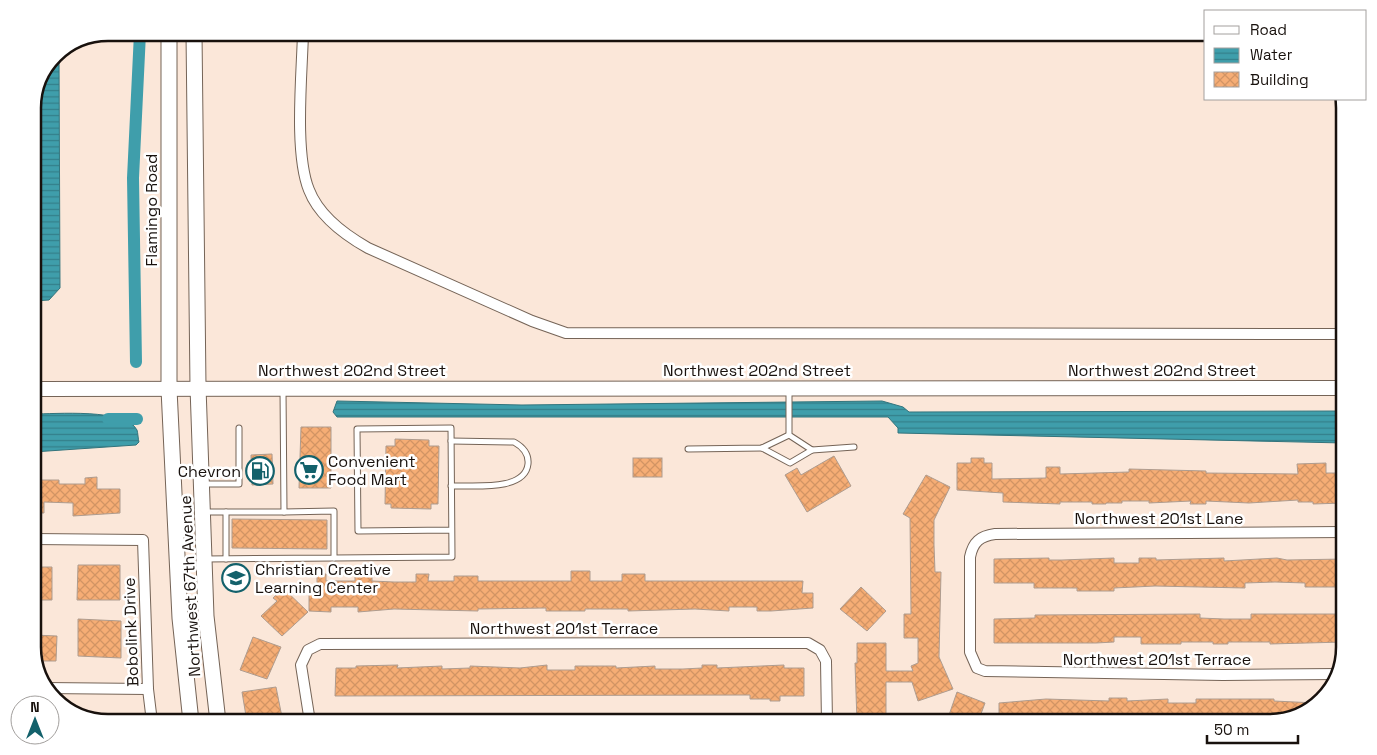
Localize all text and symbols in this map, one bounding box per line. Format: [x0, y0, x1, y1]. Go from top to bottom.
legend [1204, 10, 1367, 100]
text: Road [1250, 20, 1287, 39]
text: Water [1250, 45, 1293, 64]
text: Building [1250, 70, 1309, 89]
street label: Flamingo Road [141, 154, 162, 266]
street label: Northwest 202nd Street [258, 360, 446, 381]
street label: Northwest 202nd Street [663, 360, 851, 381]
street label: Northwest 202nd Street [1068, 360, 1256, 381]
place label: Convenient Food Mart [328, 451, 416, 490]
supermarket icon: Convenient Food Mart [294, 455, 324, 485]
fuel station icon: Chevron [245, 456, 275, 486]
place label: Chevron [178, 461, 241, 482]
street label: Northwest 67th Avenue [175, 495, 205, 677]
street label: Northwest 201st Lane [1074, 508, 1244, 529]
place label: Christian Creative Learning Center [255, 559, 391, 598]
school or university icon: Christian Creative Learning Center [221, 563, 251, 593]
street label: Bobolink Drive [119, 577, 143, 687]
street label: Northwest 201st Terrace [470, 618, 658, 639]
street label: Northwest 201st Terrace [1063, 649, 1251, 670]
north arrow [10, 695, 60, 745]
text: N [30, 698, 40, 716]
scale bar [1207, 712, 1298, 744]
text: 50 m [1214, 720, 1249, 739]

